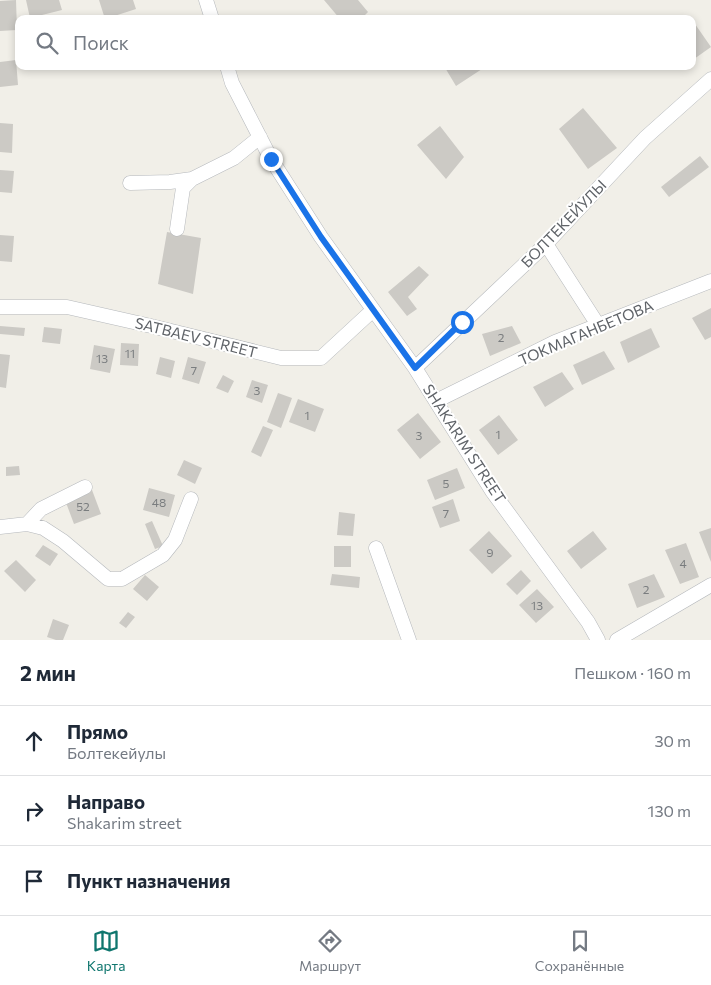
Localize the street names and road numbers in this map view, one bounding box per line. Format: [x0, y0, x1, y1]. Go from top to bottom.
street label: БОЛТЕКЕЙУЛЫ [517, 176, 610, 271]
street label: ТОКМАГАНБЕТОВА [516, 296, 656, 369]
street label: SATBAEV STREET [133, 313, 260, 361]
street label: SHAKARIM STREET [420, 381, 510, 507]

